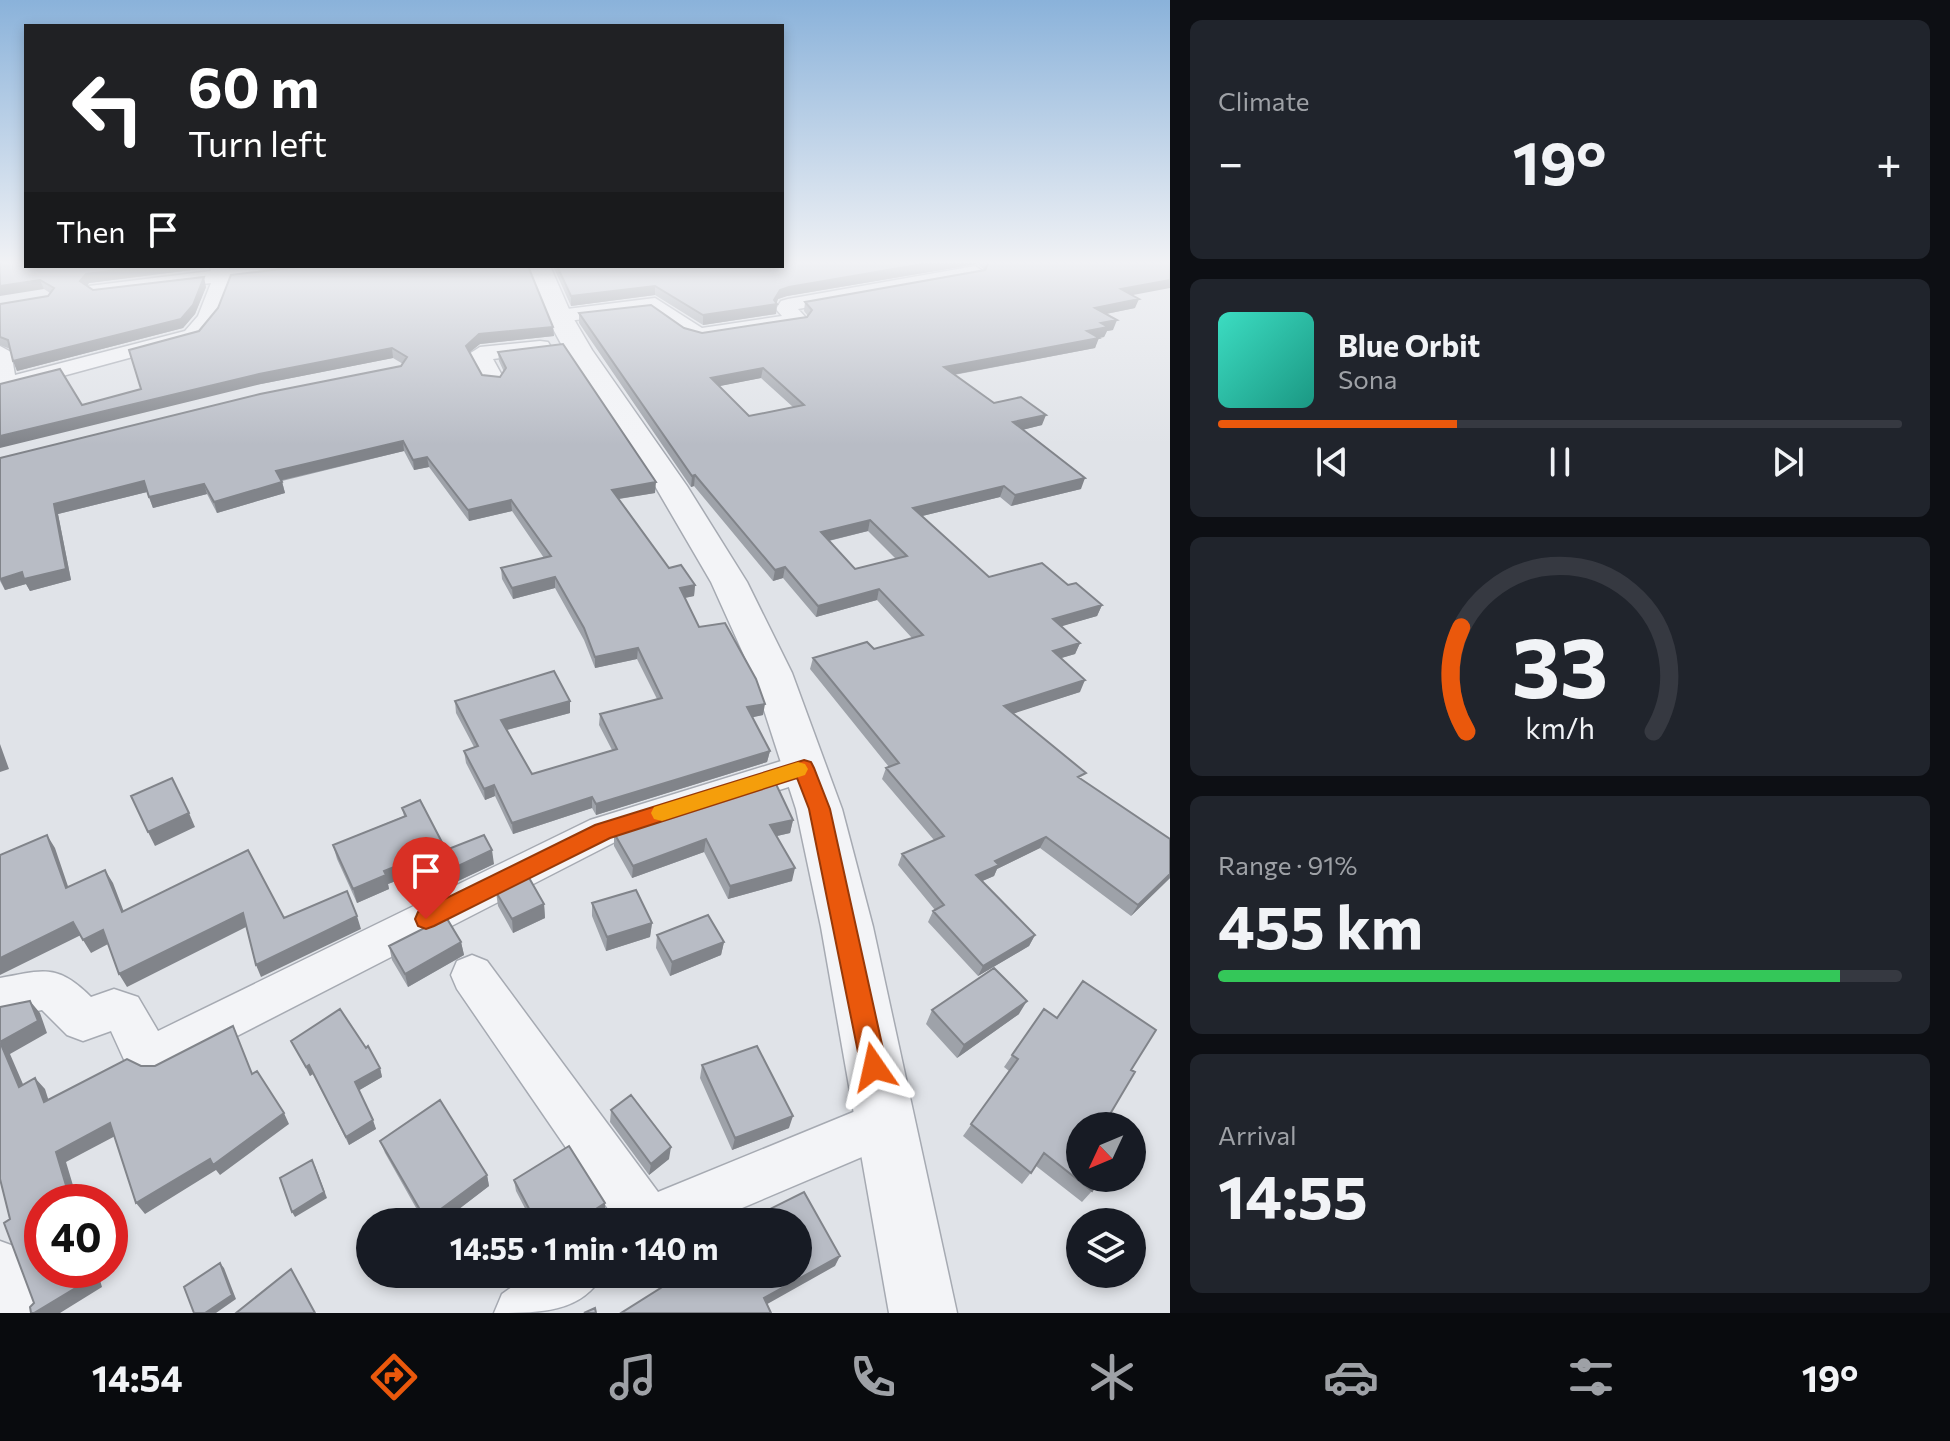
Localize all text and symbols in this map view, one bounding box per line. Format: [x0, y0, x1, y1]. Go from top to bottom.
text: 60 m [188, 51, 319, 120]
icon: left [56, 56, 160, 160]
text: Climate [1218, 85, 1310, 116]
text: Turn left [188, 120, 327, 164]
text: 19° [1512, 124, 1607, 197]
text: − [1218, 134, 1243, 188]
text: + [1876, 134, 1902, 188]
icon: arrive [141, 208, 185, 252]
text: Then [56, 212, 125, 249]
text: Blue Orbit [1338, 326, 1480, 363]
text: Sona [1338, 363, 1397, 394]
icon: previous [1310, 440, 1354, 484]
icon: pause [1538, 440, 1582, 484]
icon: next [1766, 440, 1810, 484]
text: 33 [1512, 613, 1608, 715]
text: km/h [1525, 711, 1595, 746]
pin [392, 837, 460, 919]
icon: arrive [404, 849, 448, 893]
text: Range · 91% [1218, 849, 1357, 880]
text: 455 km [1218, 888, 1423, 961]
position arrow [832, 1025, 916, 1109]
north arrow [1066, 1112, 1146, 1192]
map controls [1066, 1112, 1146, 1288]
text: Arrival [1218, 1119, 1297, 1150]
text: 14:55 [1218, 1158, 1368, 1231]
speed limit sign: 40 [24, 1184, 128, 1288]
button: layers [1066, 1208, 1146, 1288]
text: 14:55 · 1 min · 140 m [450, 1229, 718, 1266]
icon: directions [366, 1349, 422, 1405]
icon: music [605, 1349, 661, 1405]
icon: phone [845, 1349, 901, 1405]
icon: climate [1084, 1349, 1140, 1405]
icon: car [1323, 1349, 1379, 1405]
icon: filters [1563, 1349, 1619, 1405]
text: 14:54 [92, 1355, 183, 1399]
text: 19° [1802, 1355, 1858, 1399]

